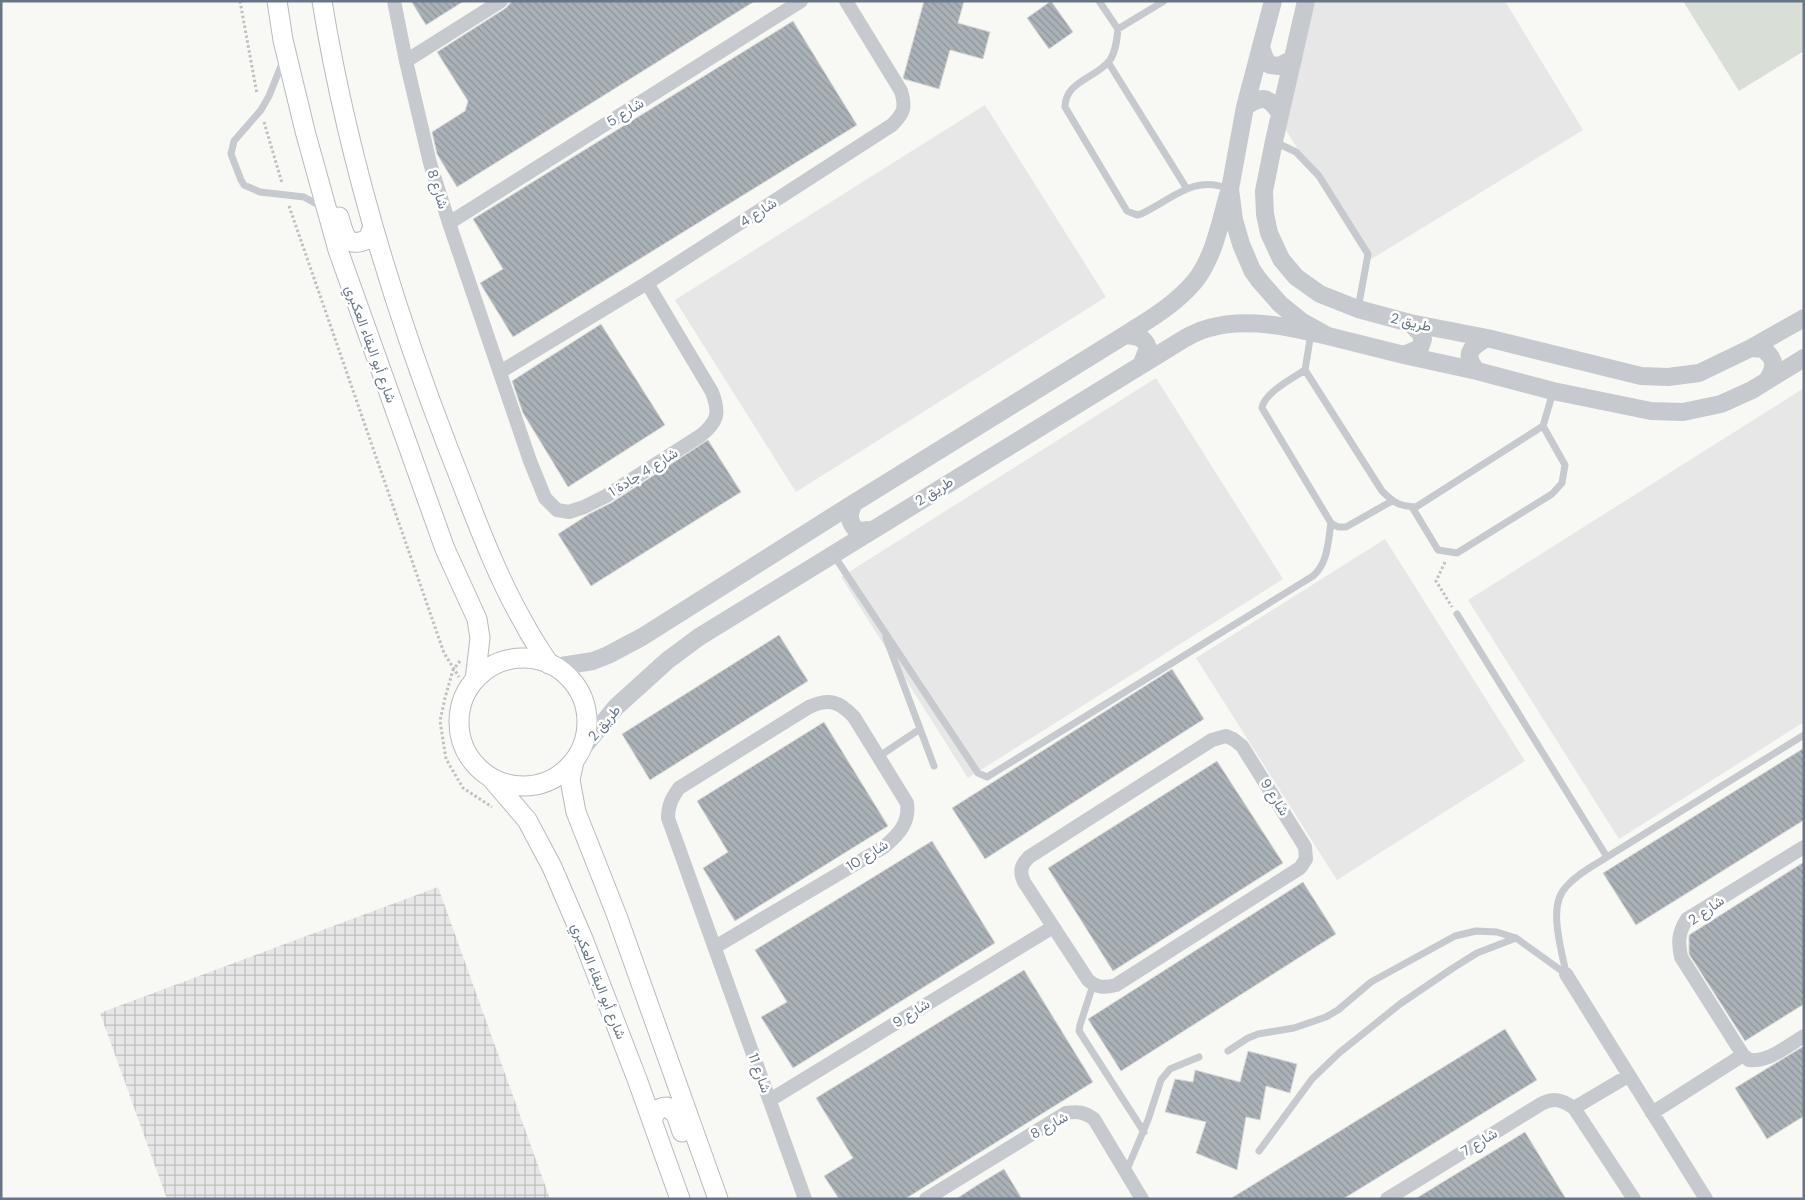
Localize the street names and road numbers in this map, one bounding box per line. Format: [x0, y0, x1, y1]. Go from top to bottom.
street label: شارع 5 [603, 94, 648, 132]
street label: شارع 8 [422, 167, 453, 212]
street label: شارع 4 [736, 193, 781, 232]
street label: شارع أبو البقاء العكبري [339, 283, 401, 406]
street label: طريق 2 [1389, 309, 1433, 335]
street label: شارع 4 جادة 1 [605, 444, 682, 502]
street label: طريق 2 [912, 472, 956, 510]
street label: طريق 2 [584, 701, 624, 745]
street label: شارع 9 [1255, 775, 1293, 820]
street label: شارع 10 [843, 835, 892, 876]
street label: شارع 2 [1684, 891, 1729, 930]
street label: شارع أبو البقاء العكبري [565, 920, 631, 1043]
street label: شارع 9 [889, 995, 934, 1033]
street label: شارع 11 [743, 1051, 775, 1096]
street label: شارع 8 [1027, 1107, 1072, 1144]
street label: شارع 7 [1458, 1124, 1502, 1162]

